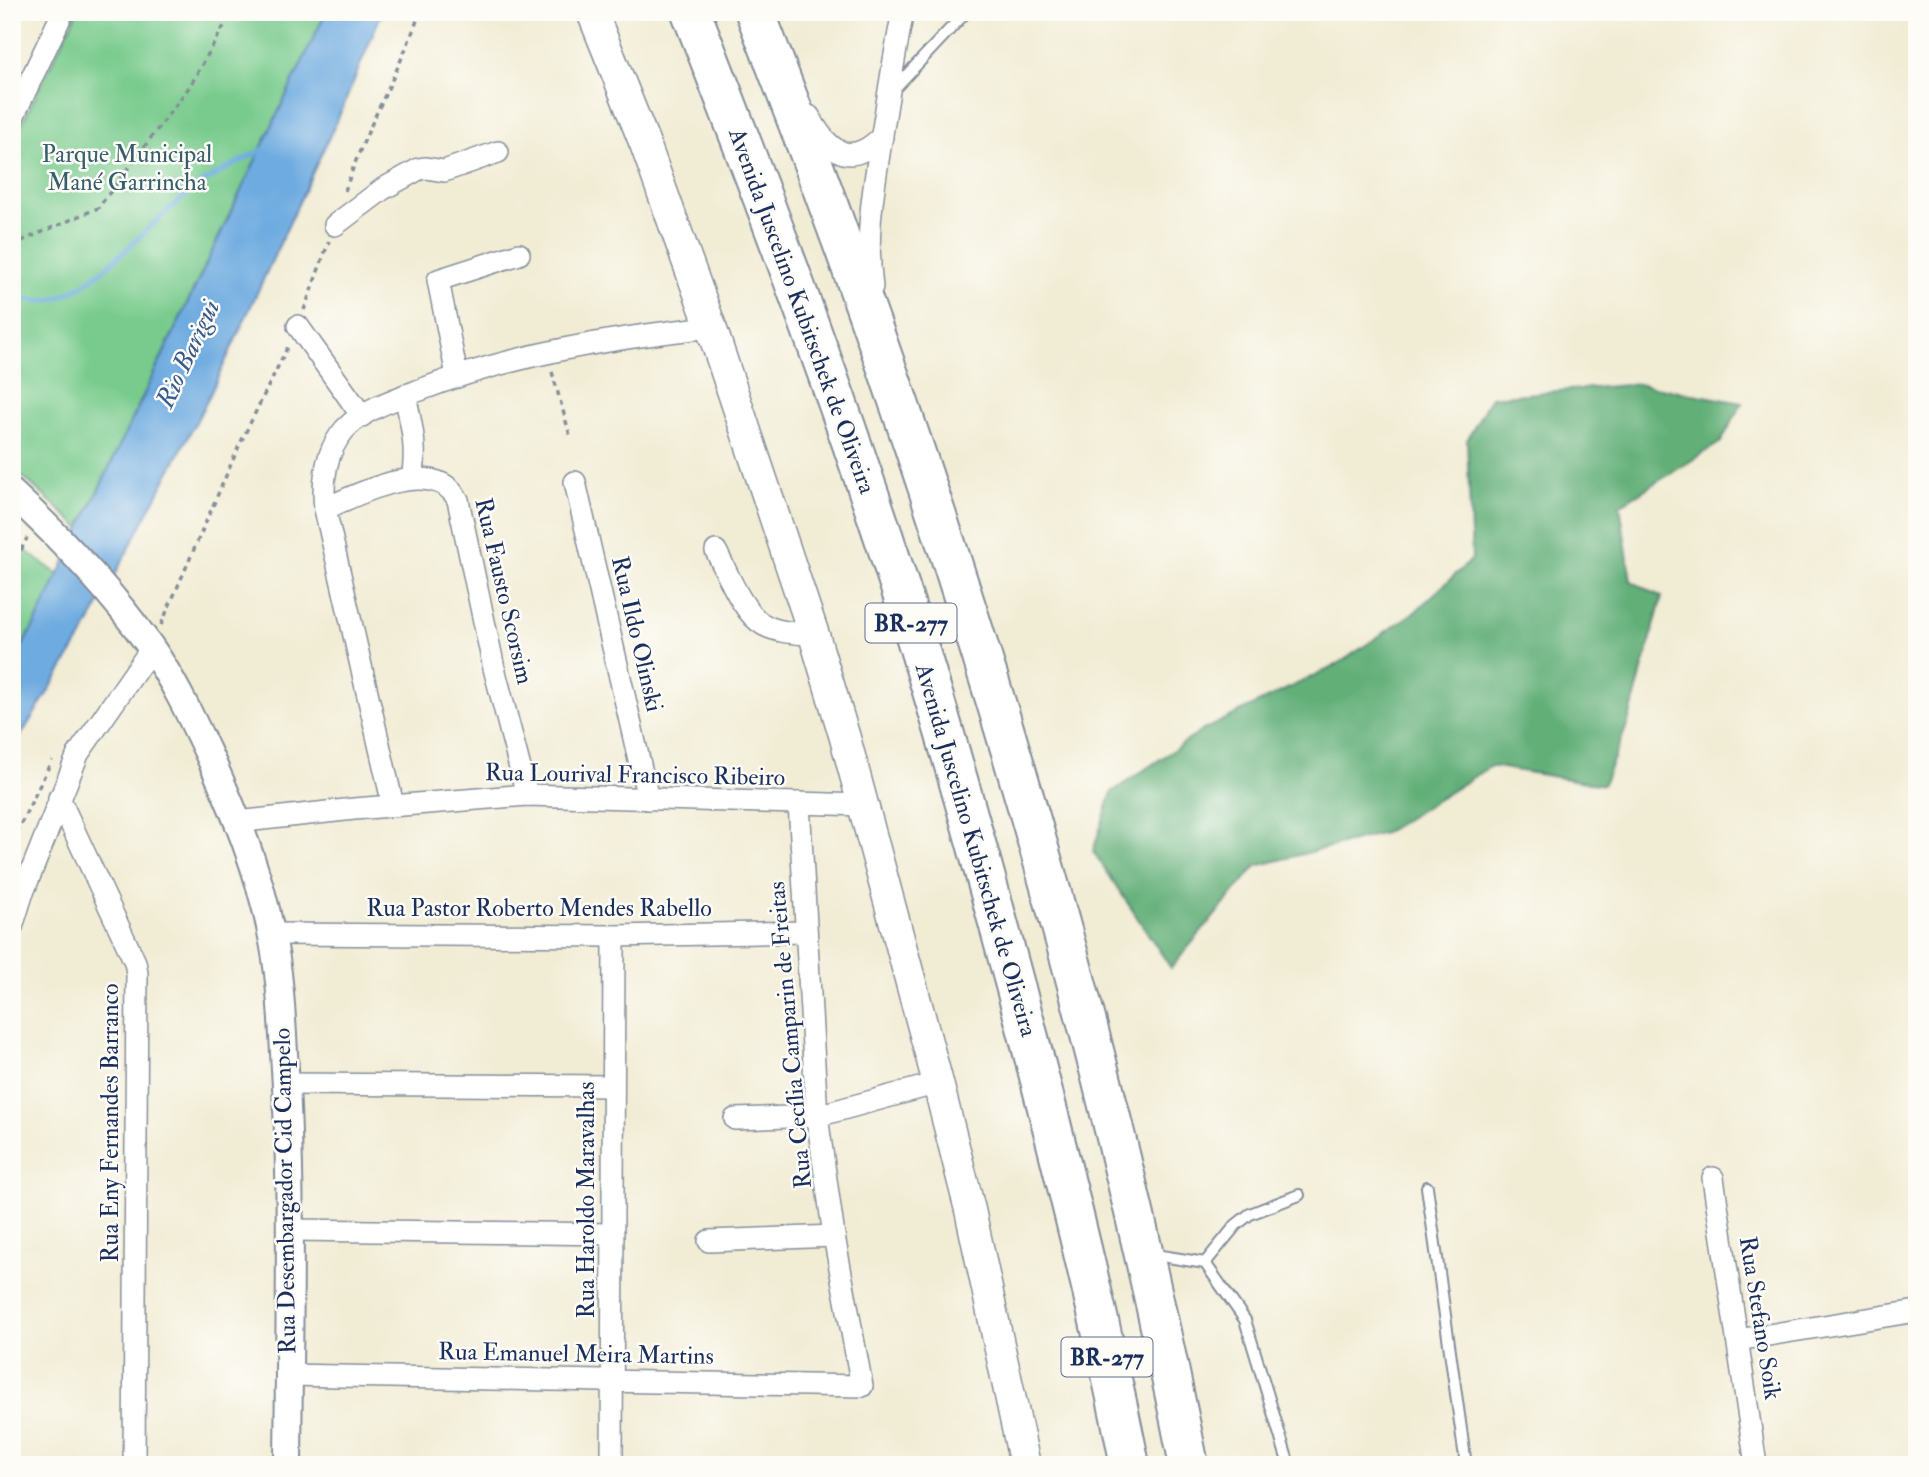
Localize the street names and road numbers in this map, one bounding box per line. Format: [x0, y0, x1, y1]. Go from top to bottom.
street label: Avenida Juscelino Kubitschek de Oliveira [721, 123, 883, 499]
street label: Rua Fausto Scorsim [468, 495, 541, 688]
street label: Rua Ildo Olinski [604, 553, 670, 715]
road number: BR-277 [866, 604, 956, 642]
street label: Avenida Juscelino Kubitschek de Oliveira [908, 659, 1045, 1041]
street label: Rua Lourival Francisco Ribeiro [485, 757, 785, 793]
street label: Rua Cecília Camparin de Freitas [761, 880, 819, 1190]
street label: Rua Pastor Roberto Mendes Rabello [366, 893, 712, 924]
street label: Rua Eny Fernandes Barranco [95, 983, 126, 1263]
street label: Rua Desembargador Cid Campelo [267, 1028, 303, 1354]
street label: Rua Haroldo Maravalhas [571, 1082, 602, 1318]
street label: Rua Stefano Soik [1732, 1234, 1788, 1402]
street label: Rua Emanuel Meira Martins [438, 1336, 714, 1372]
road number: BR-277 [1062, 1338, 1152, 1376]

